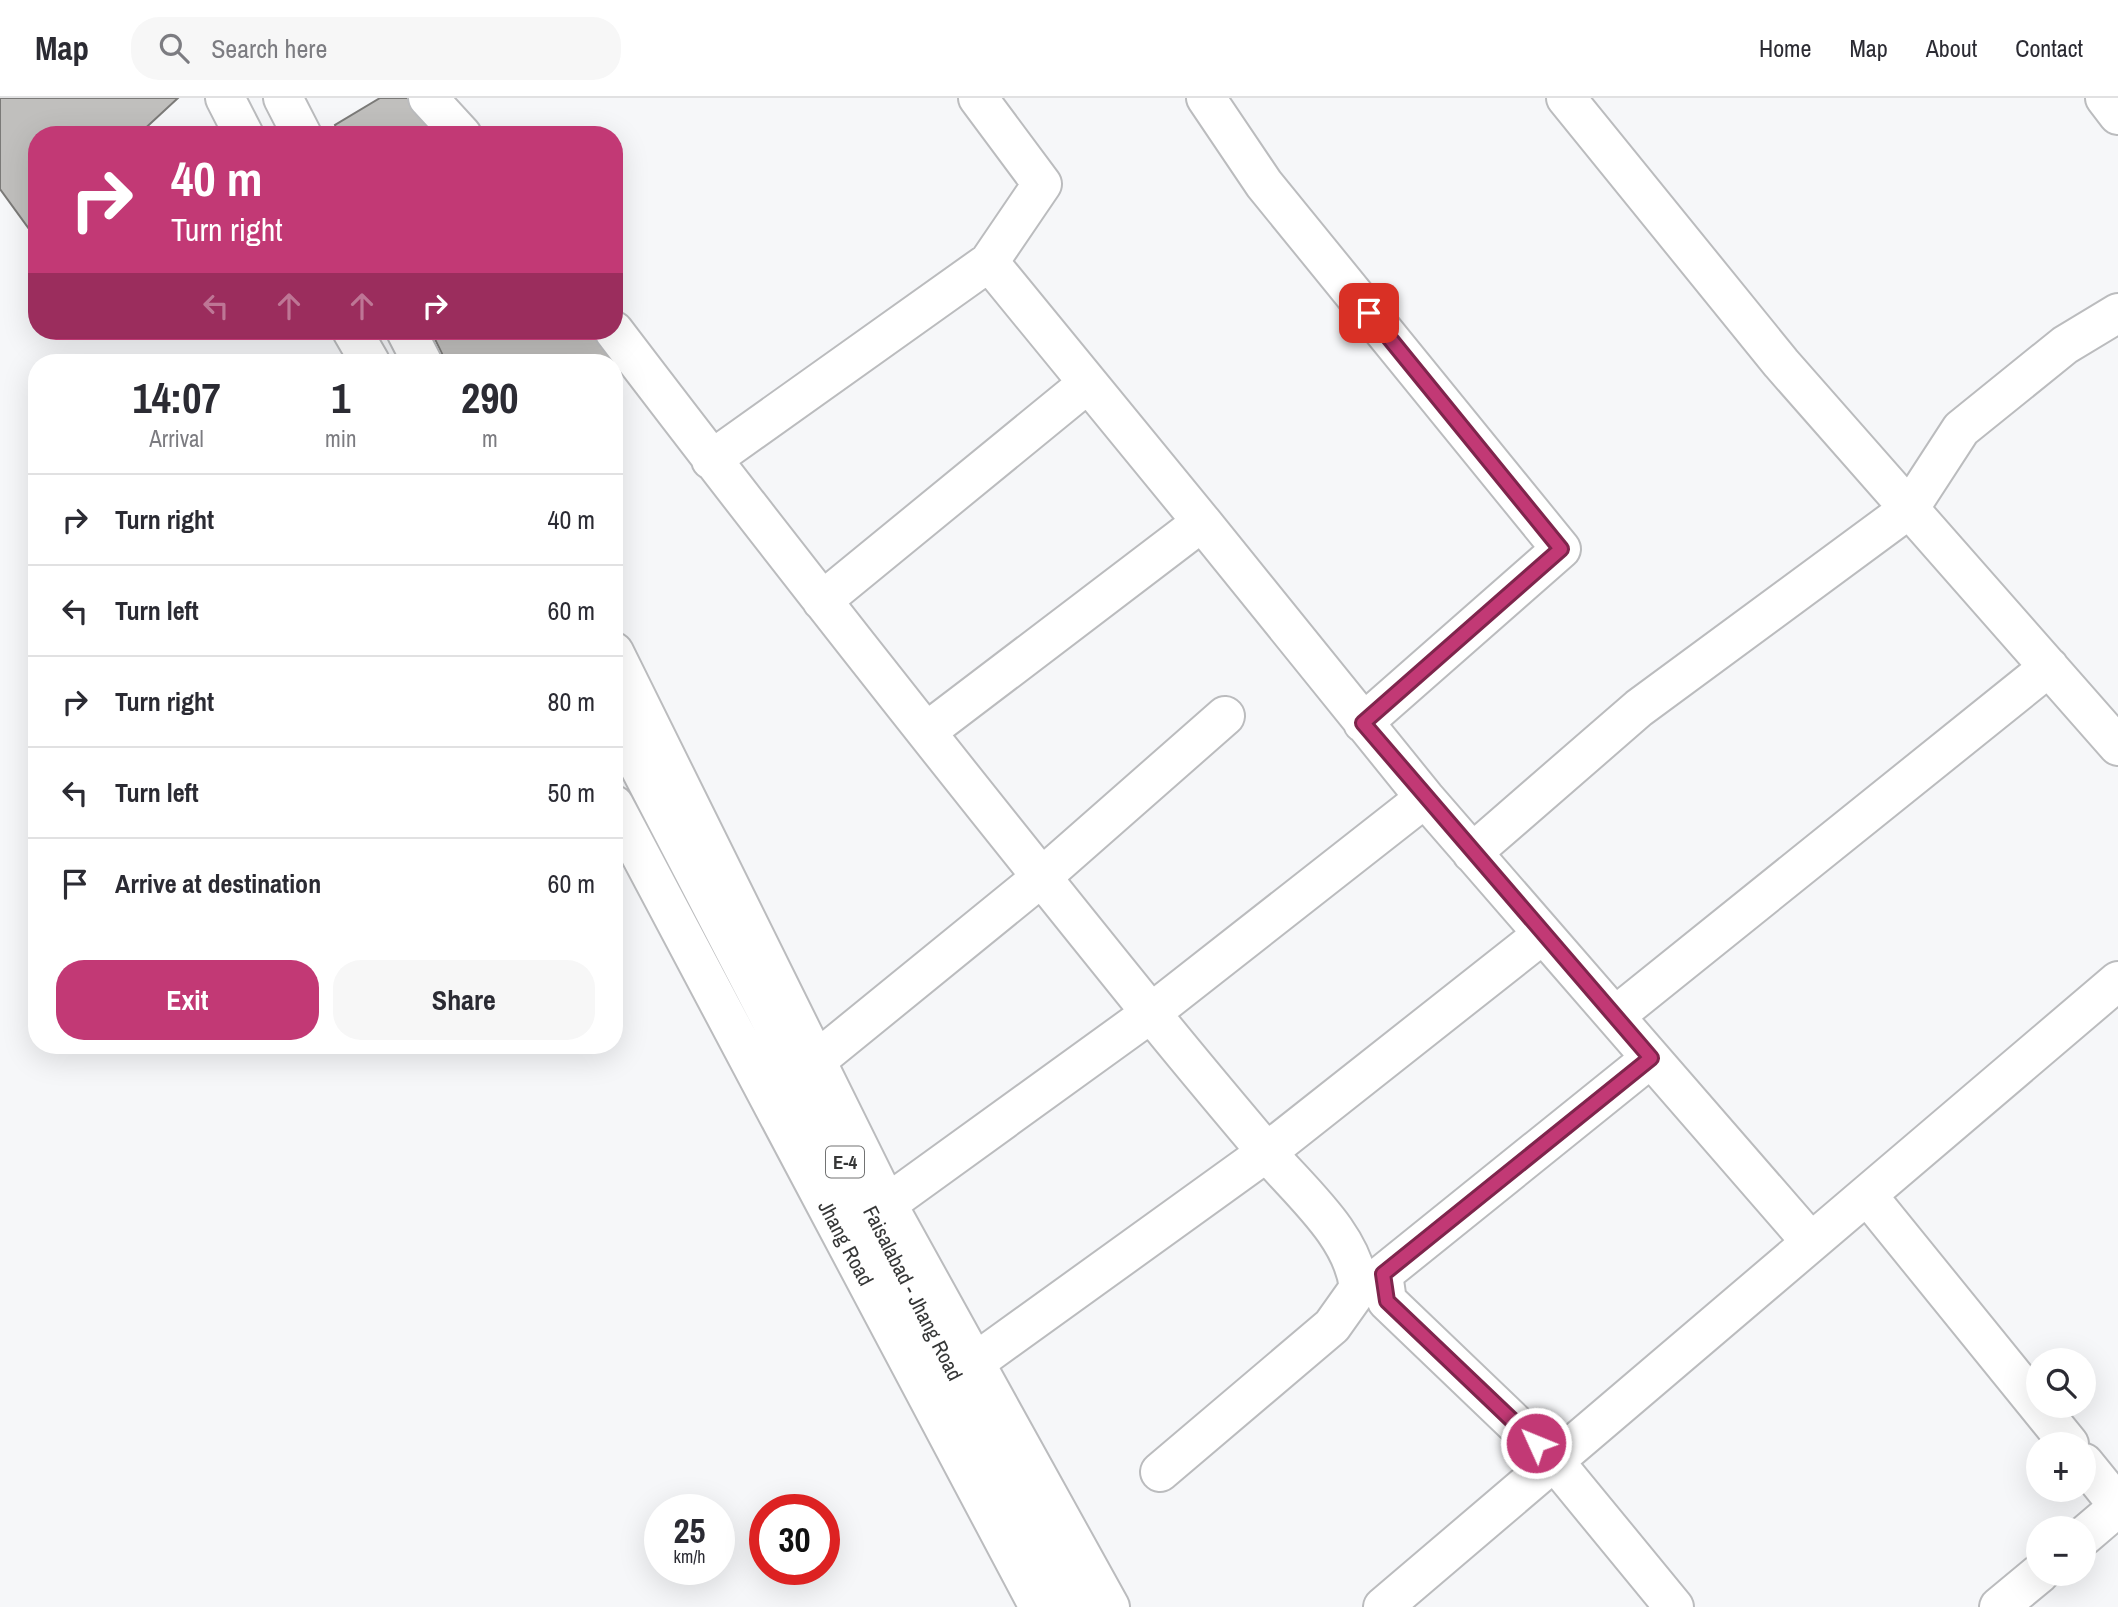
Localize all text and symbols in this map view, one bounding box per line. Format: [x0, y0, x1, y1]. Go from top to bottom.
search box [131, 17, 621, 80]
text: Map [35, 26, 89, 70]
icon: search [155, 29, 193, 67]
text: Search here [211, 31, 327, 66]
text: Home [1759, 32, 1811, 64]
text: Map [1849, 32, 1888, 64]
text: About [1926, 32, 1977, 64]
text: Contact [2015, 32, 2083, 64]
text: 40 m [171, 145, 263, 211]
icon: right [56, 154, 147, 245]
text: Turn right [171, 208, 283, 251]
pin [1339, 283, 1399, 343]
icon: left [197, 287, 235, 325]
icon: ahead [270, 287, 308, 325]
icon: ahead [343, 287, 381, 325]
icon: right [416, 287, 454, 325]
icon: arrive [1350, 294, 1388, 332]
text: 14:07 [133, 370, 221, 426]
text: 1 [331, 370, 350, 426]
text: 290 [461, 370, 519, 426]
text: Arrival [149, 423, 204, 454]
text: min [325, 423, 357, 454]
text: m [482, 423, 498, 454]
icon: right [56, 501, 94, 539]
text: Turn right [115, 502, 214, 537]
text: 40 m [548, 502, 595, 537]
icon: left [56, 592, 94, 630]
text: Turn left [115, 593, 199, 628]
text: 60 m [548, 593, 595, 628]
icon: right [56, 683, 94, 721]
text: Turn right [115, 684, 214, 719]
text: 80 m [548, 684, 595, 719]
icon: left [56, 774, 94, 812]
text: Turn left [115, 775, 199, 810]
text: 50 m [548, 775, 595, 810]
icon: arrive [56, 865, 94, 903]
text: Arrive at destination [115, 866, 321, 901]
text: 60 m [548, 866, 595, 901]
button: Exit [56, 960, 319, 1040]
button: Share [333, 960, 595, 1040]
road number: E-4 [826, 1146, 864, 1178]
street label: Jhang Road [811, 1195, 881, 1291]
street label: Faisalabad - Jhang Road [856, 1201, 970, 1385]
map controls [2026, 1348, 2096, 1586]
button: search [2026, 1348, 2096, 1418]
position arrow [1499, 1406, 1573, 1480]
button: + [2026, 1432, 2096, 1502]
speed limit sign: 30 [749, 1494, 840, 1585]
text: 25 [674, 1507, 705, 1554]
button: − [2026, 1516, 2096, 1586]
text: km/h [674, 1544, 706, 1569]

